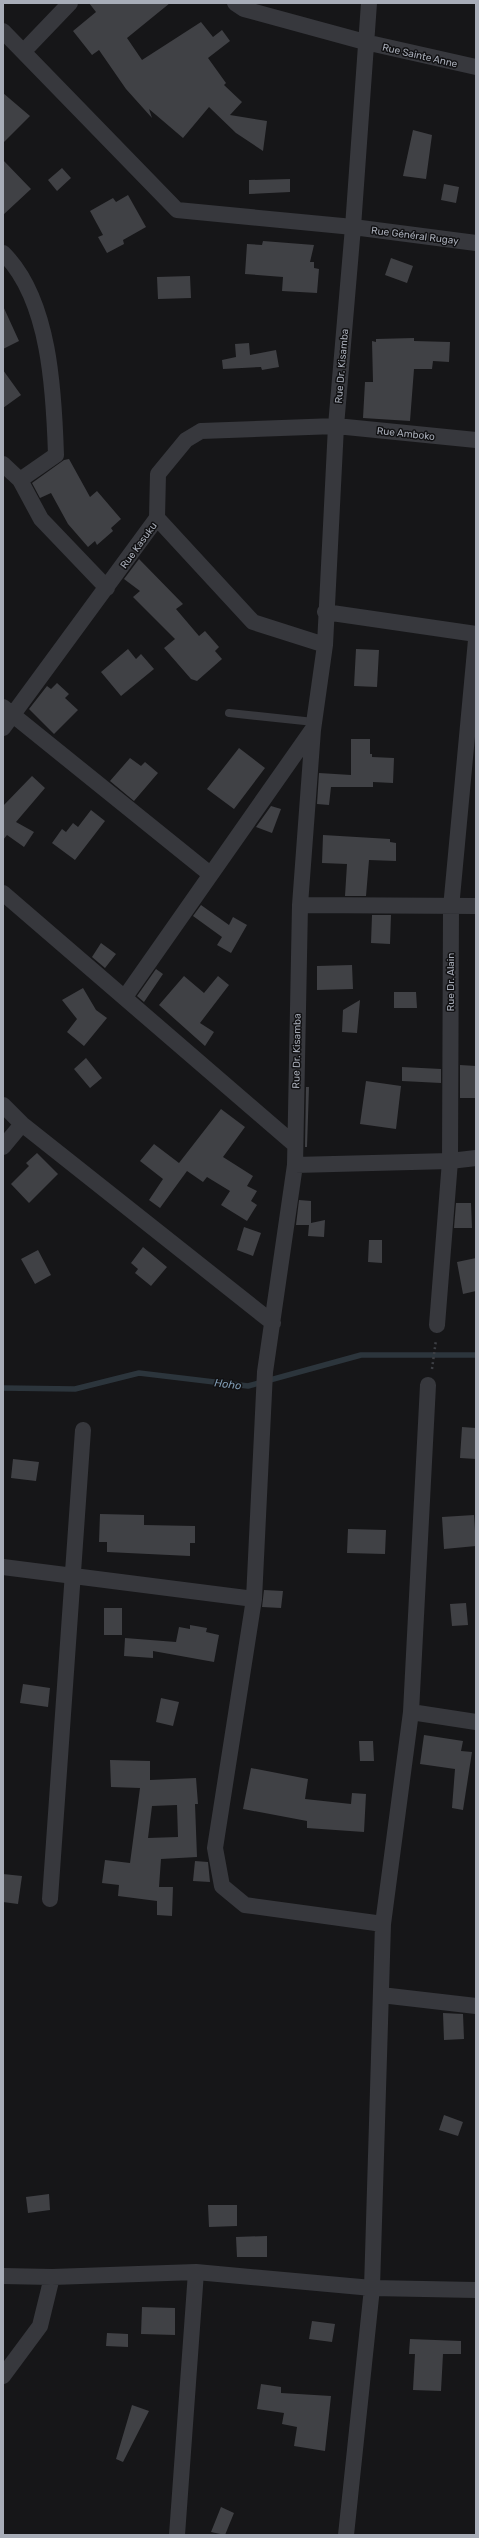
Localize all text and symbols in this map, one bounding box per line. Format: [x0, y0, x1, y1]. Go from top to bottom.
street label: Rue Sainte Anne [381, 41, 459, 71]
street label: Rue Général Rugay [370, 225, 460, 247]
street label: Rue Dr. Kisamba [333, 328, 351, 404]
street label: Rue Amboko [376, 425, 436, 443]
street label: Rue Kasuku [118, 520, 160, 571]
street label: Rue Dr. Alain [445, 953, 457, 1011]
street label: Rue Dr. Kisamba [290, 1013, 304, 1089]
water label: Hoho [214, 1376, 242, 1393]

